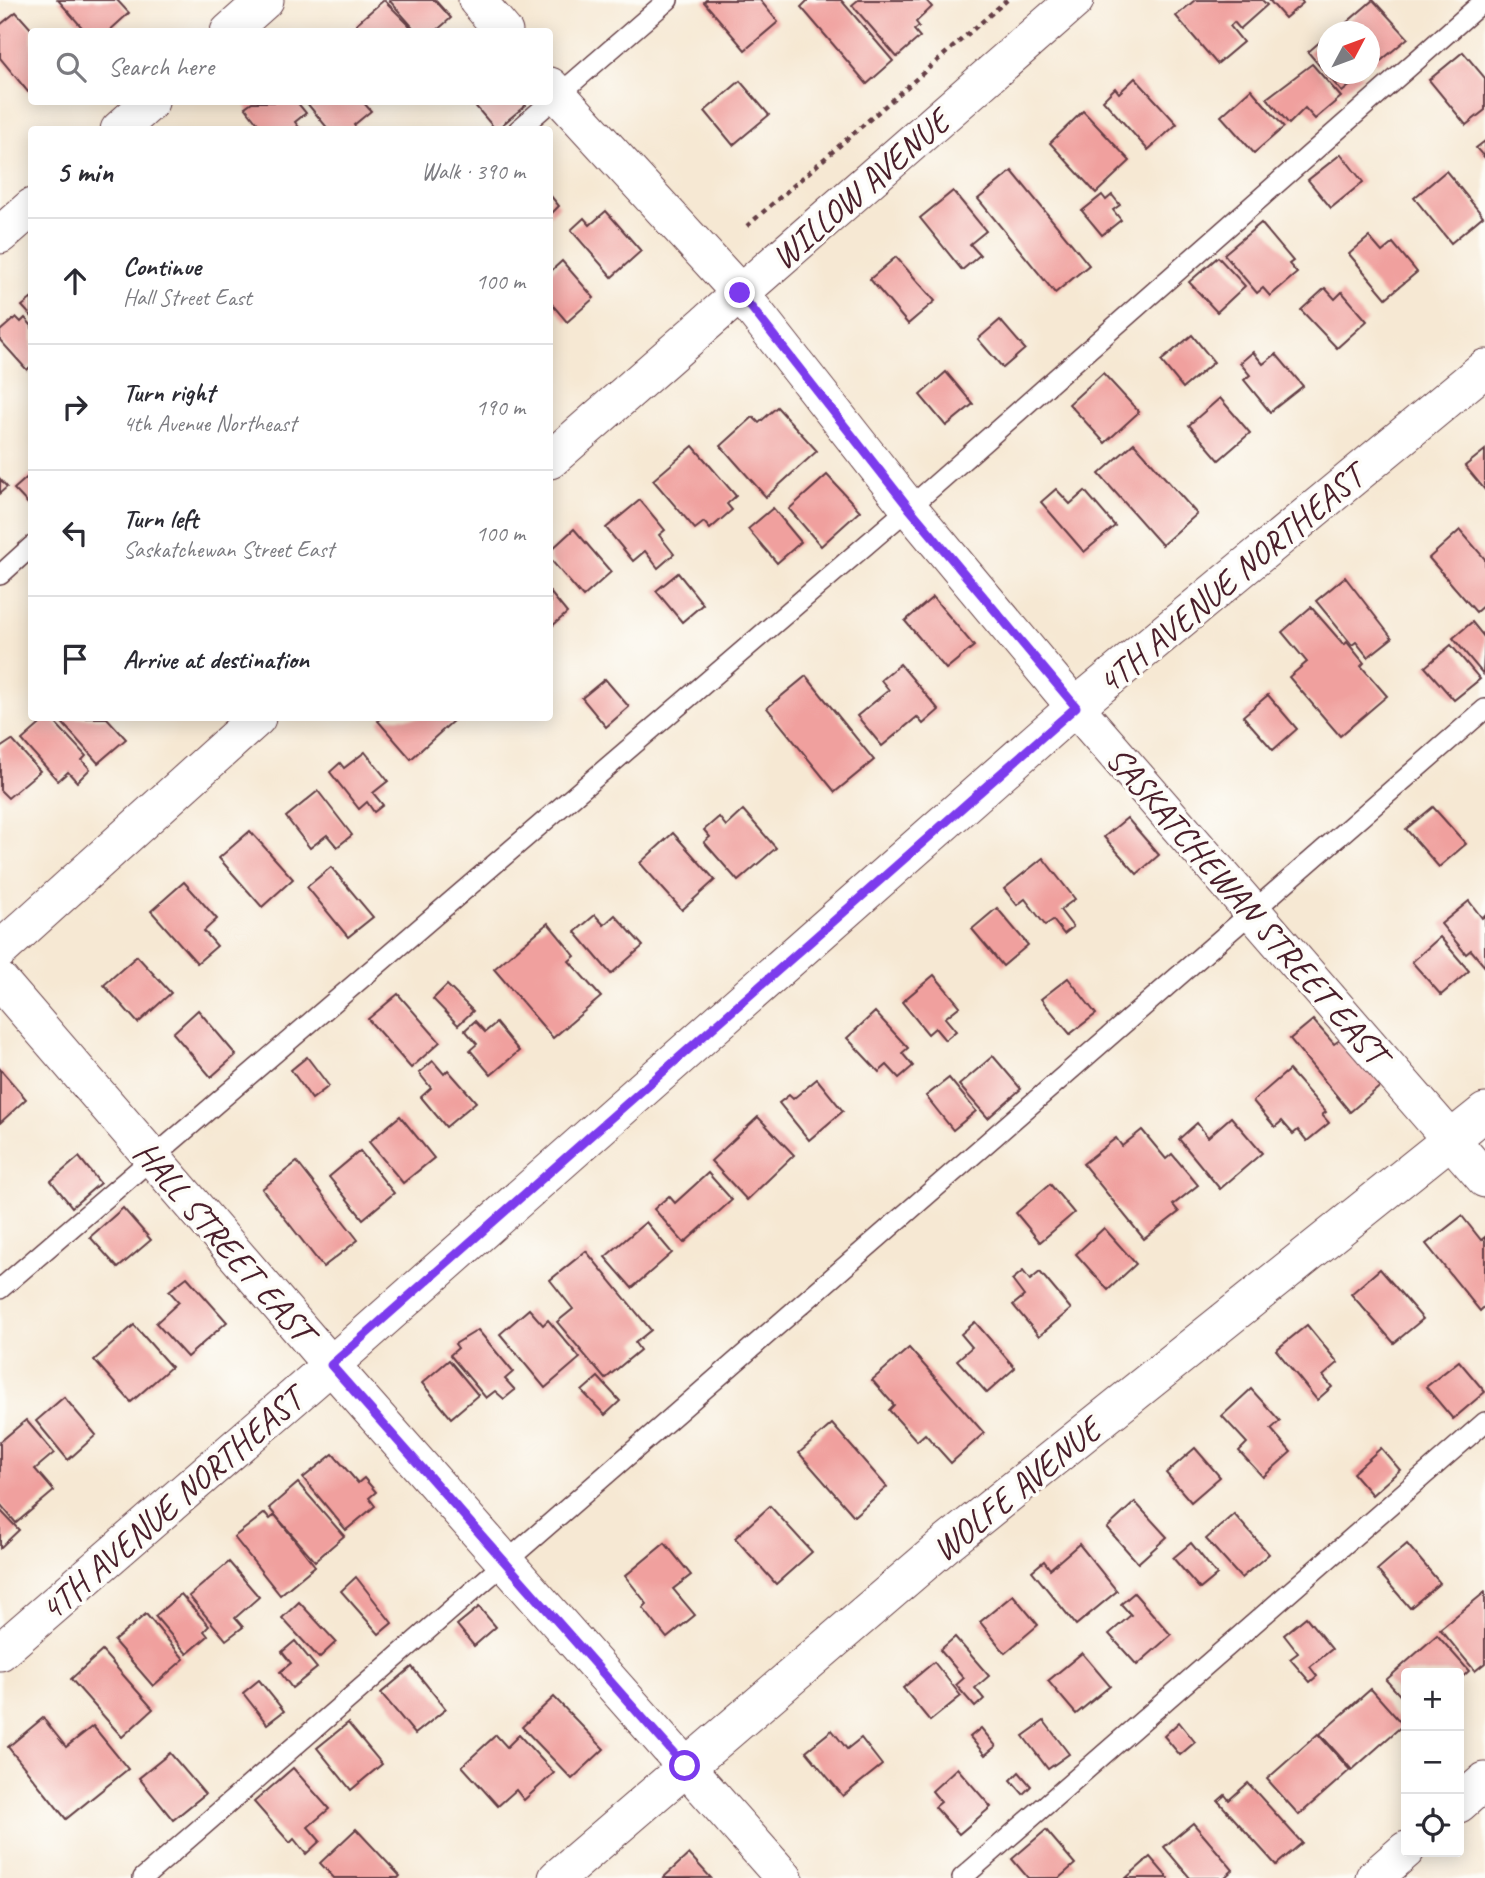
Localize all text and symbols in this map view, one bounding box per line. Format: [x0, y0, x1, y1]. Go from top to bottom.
north arrow [1317, 21, 1380, 84]
search box [28, 28, 553, 105]
icon: search [52, 48, 90, 86]
text: Search here [108, 50, 214, 83]
street label: WILLOW AVENUE [762, 96, 963, 279]
text: 5 min [56, 153, 113, 191]
text: Walk · 390 m [421, 157, 525, 186]
text: Continue [123, 250, 201, 283]
icon: ahead [56, 262, 94, 300]
text: 100 m [476, 267, 525, 296]
route end [724, 277, 755, 308]
text: Hall Street East [123, 283, 252, 312]
text: Turn right [123, 376, 214, 409]
icon: right [56, 388, 94, 426]
text: 190 m [476, 393, 525, 422]
text: 4th Avenue Northeast [123, 409, 296, 438]
street label: 4TH AVENUE NORTHEAST [1088, 450, 1378, 704]
text: Turn left [123, 502, 198, 535]
icon: left [56, 514, 94, 552]
text: 100 m [476, 519, 525, 548]
text: Saskatchewan Street East [123, 535, 334, 564]
icon: arrive [56, 640, 94, 678]
text: Arrive at destination [123, 643, 309, 676]
street label: SASKATCHEWAN STREET EAST [1096, 737, 1403, 1080]
street label: HALL STREET EAST [124, 1131, 329, 1358]
street label: 4TH AVENUE NORTHEAST [30, 1373, 318, 1631]
street label: WOLFE AVENUE [923, 1404, 1114, 1571]
map controls [1401, 1668, 1464, 1857]
button: + [1401, 1668, 1464, 1731]
button: − [1401, 1731, 1464, 1794]
route start [669, 1750, 700, 1781]
button: locate [1401, 1794, 1464, 1857]

